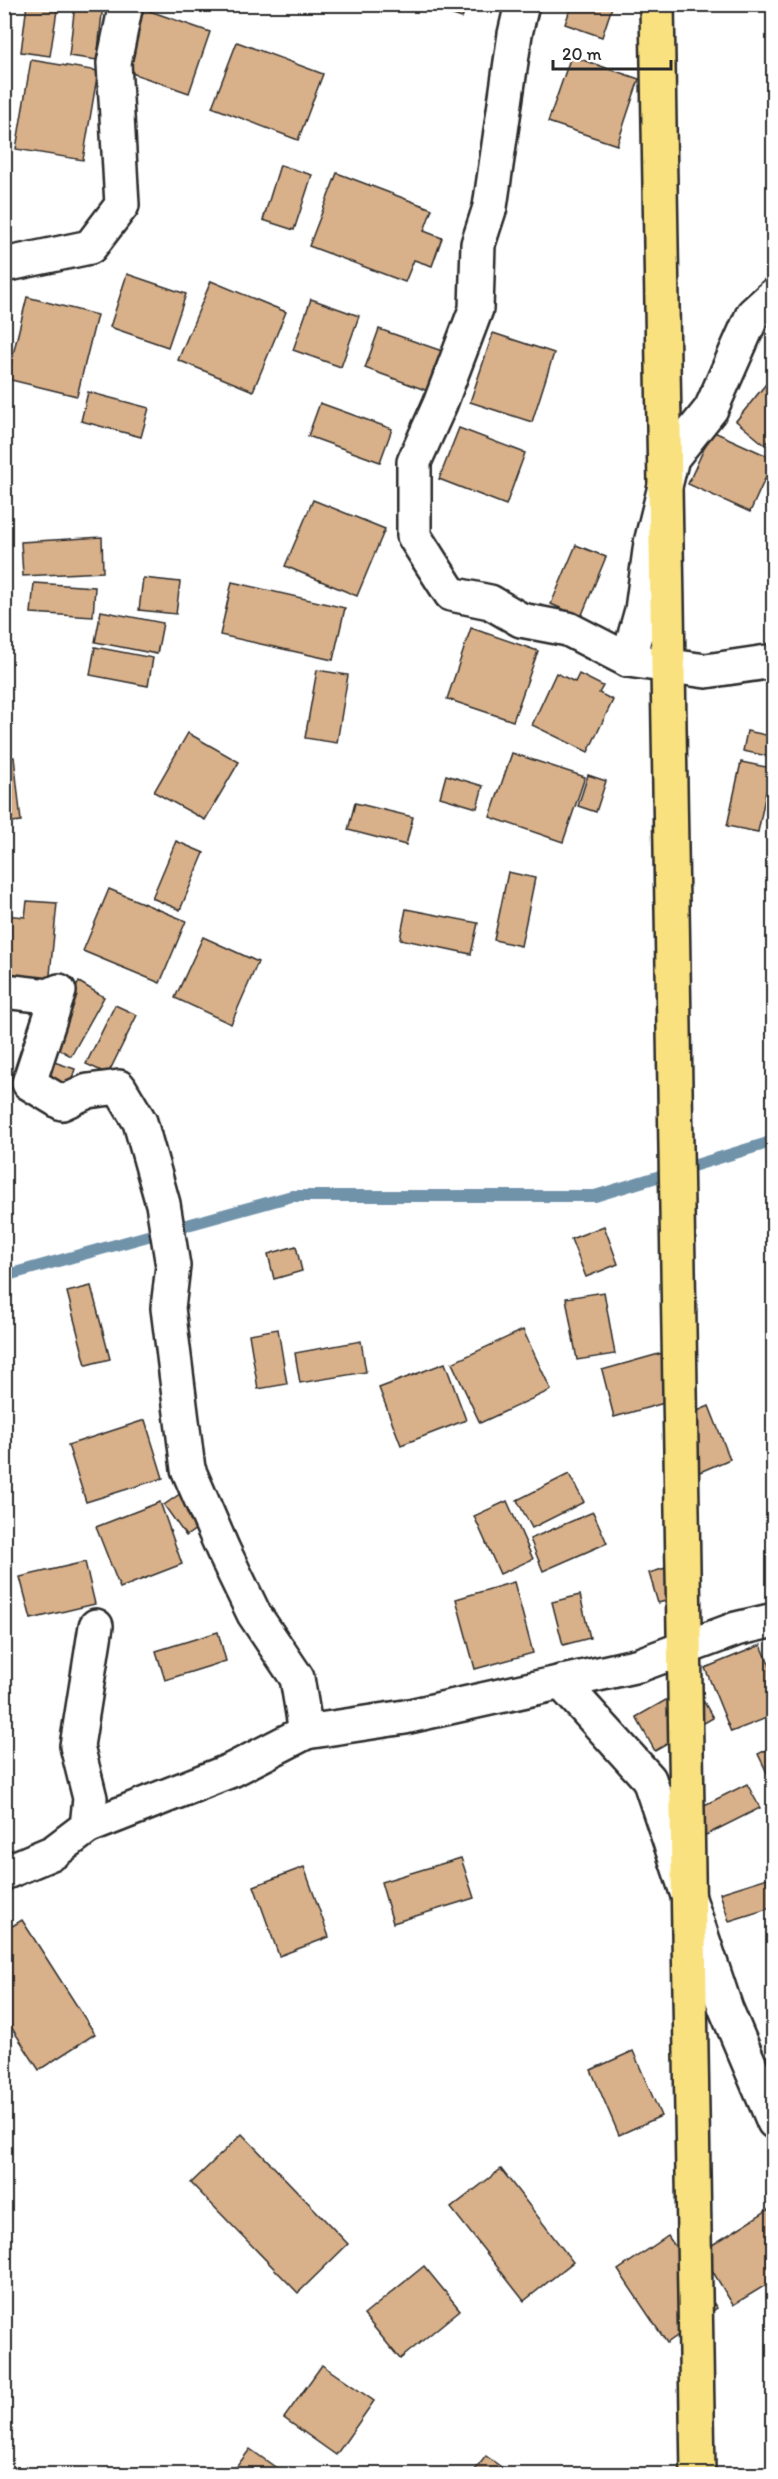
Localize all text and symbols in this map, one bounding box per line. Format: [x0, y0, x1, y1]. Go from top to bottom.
scale bar [553, 33, 672, 71]
text: 20 m [562, 43, 602, 65]

